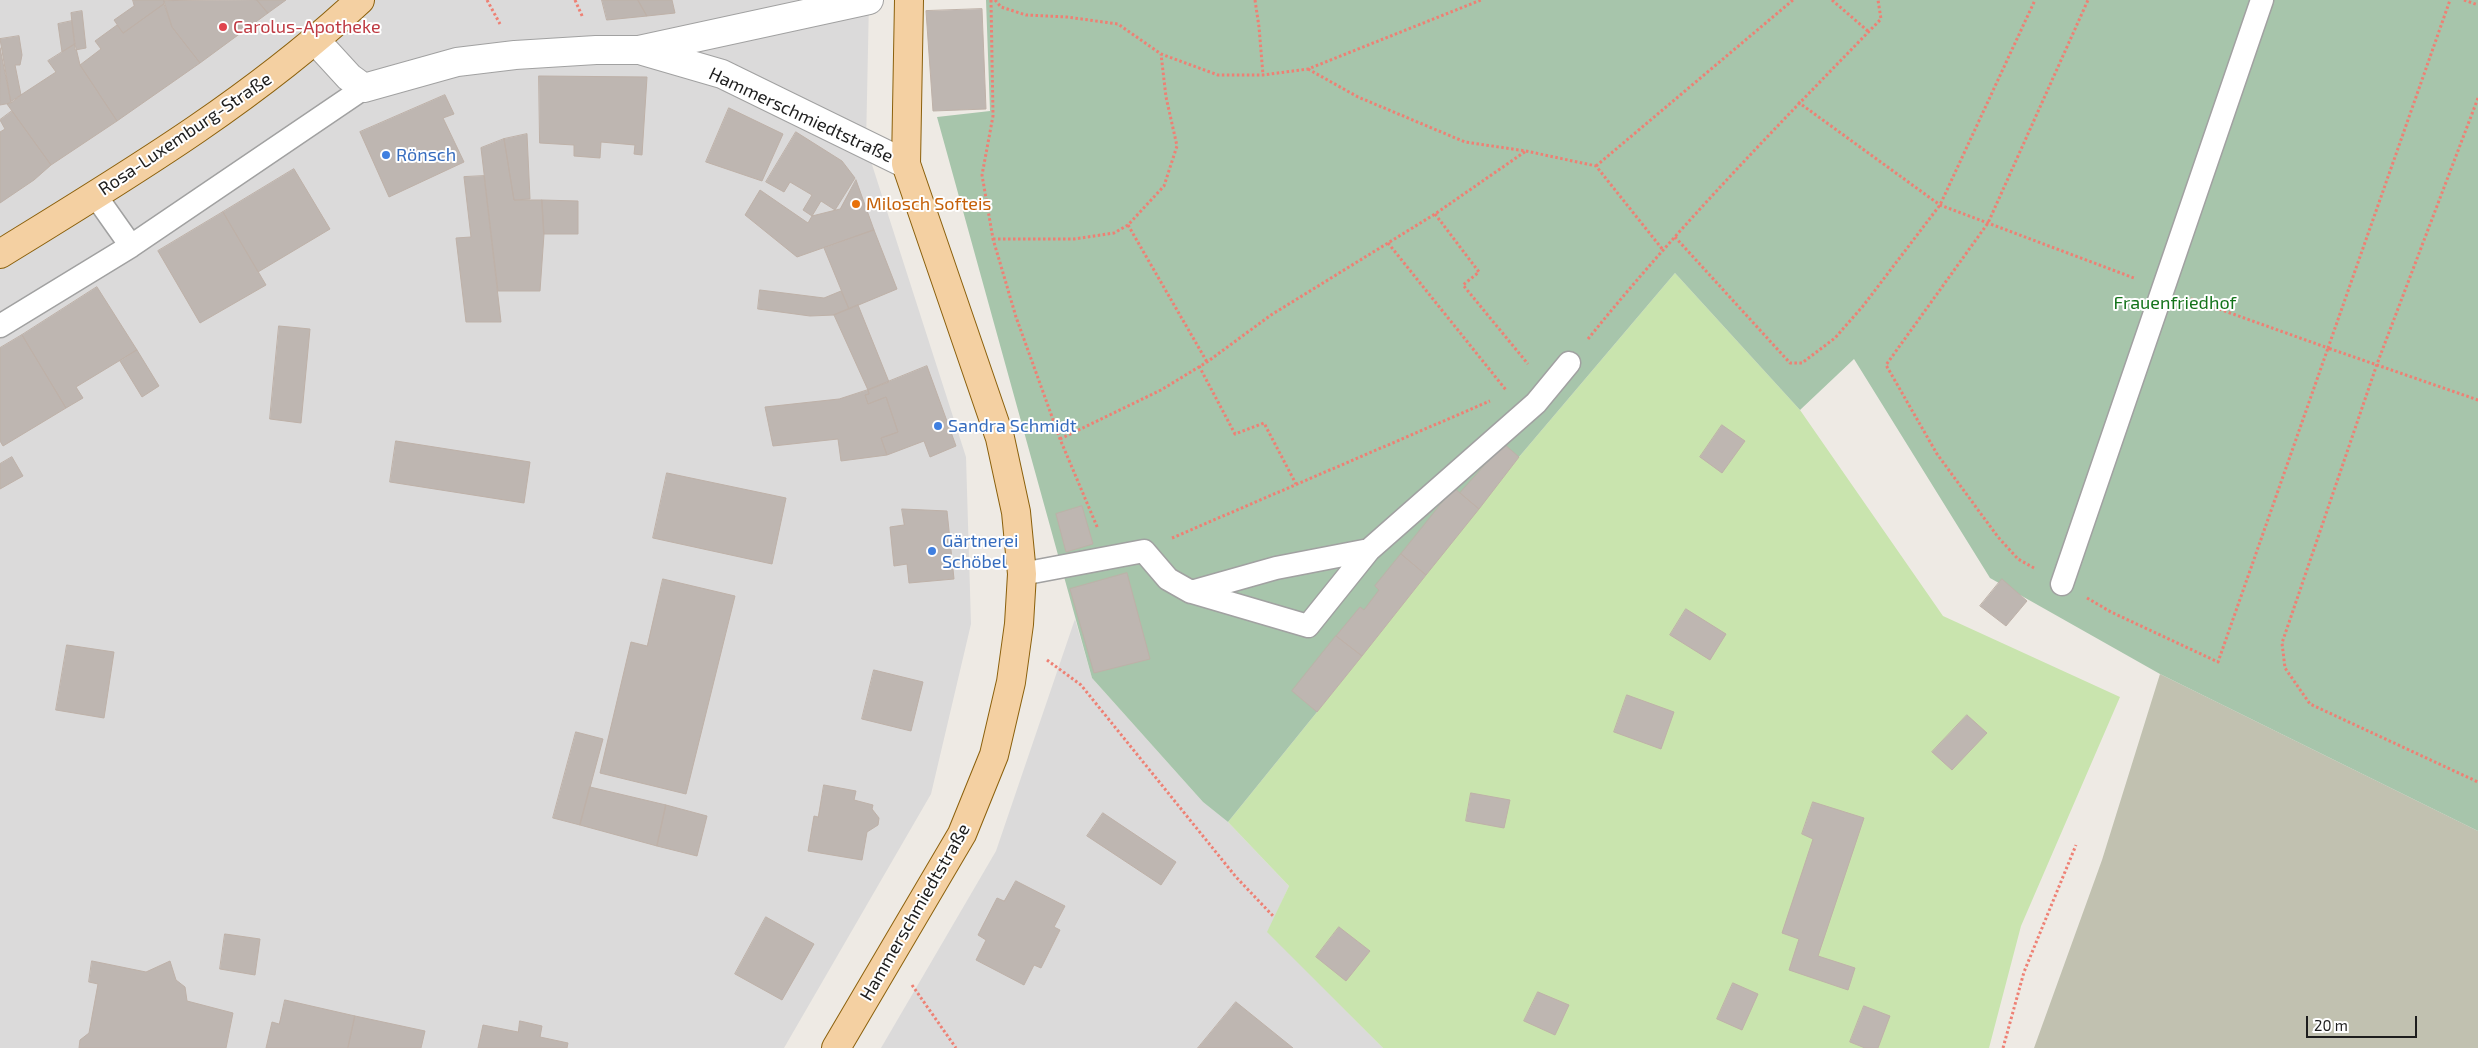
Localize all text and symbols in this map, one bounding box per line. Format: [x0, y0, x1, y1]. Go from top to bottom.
place label: Carolus-Apotheke [233, 16, 381, 38]
marker: Carolus-Apotheke [217, 21, 229, 33]
street label: Hammerschmiedtstraße [705, 63, 897, 167]
street label: Rosa-Luxemburg-Straße [94, 68, 276, 200]
place label: Rönsch [396, 144, 456, 166]
marker: Rönsch [380, 149, 392, 161]
place label: Milosch Softeis [866, 193, 992, 215]
marker: Milosch Softeis [850, 198, 862, 210]
park label: Frauenfriedhof [2114, 292, 2236, 314]
place label: Sandra Schmidt [948, 415, 1077, 437]
marker: Sandra Schmidt [932, 420, 944, 432]
place label: Gärtnerei Schöbel [942, 530, 1018, 572]
marker: Gärtnerei Schöbel [926, 545, 938, 557]
street label: Hammerschmiedtstraße [855, 820, 975, 1004]
scale bar [2308, 1006, 2419, 1038]
text: 20 m [2314, 1016, 2348, 1034]

